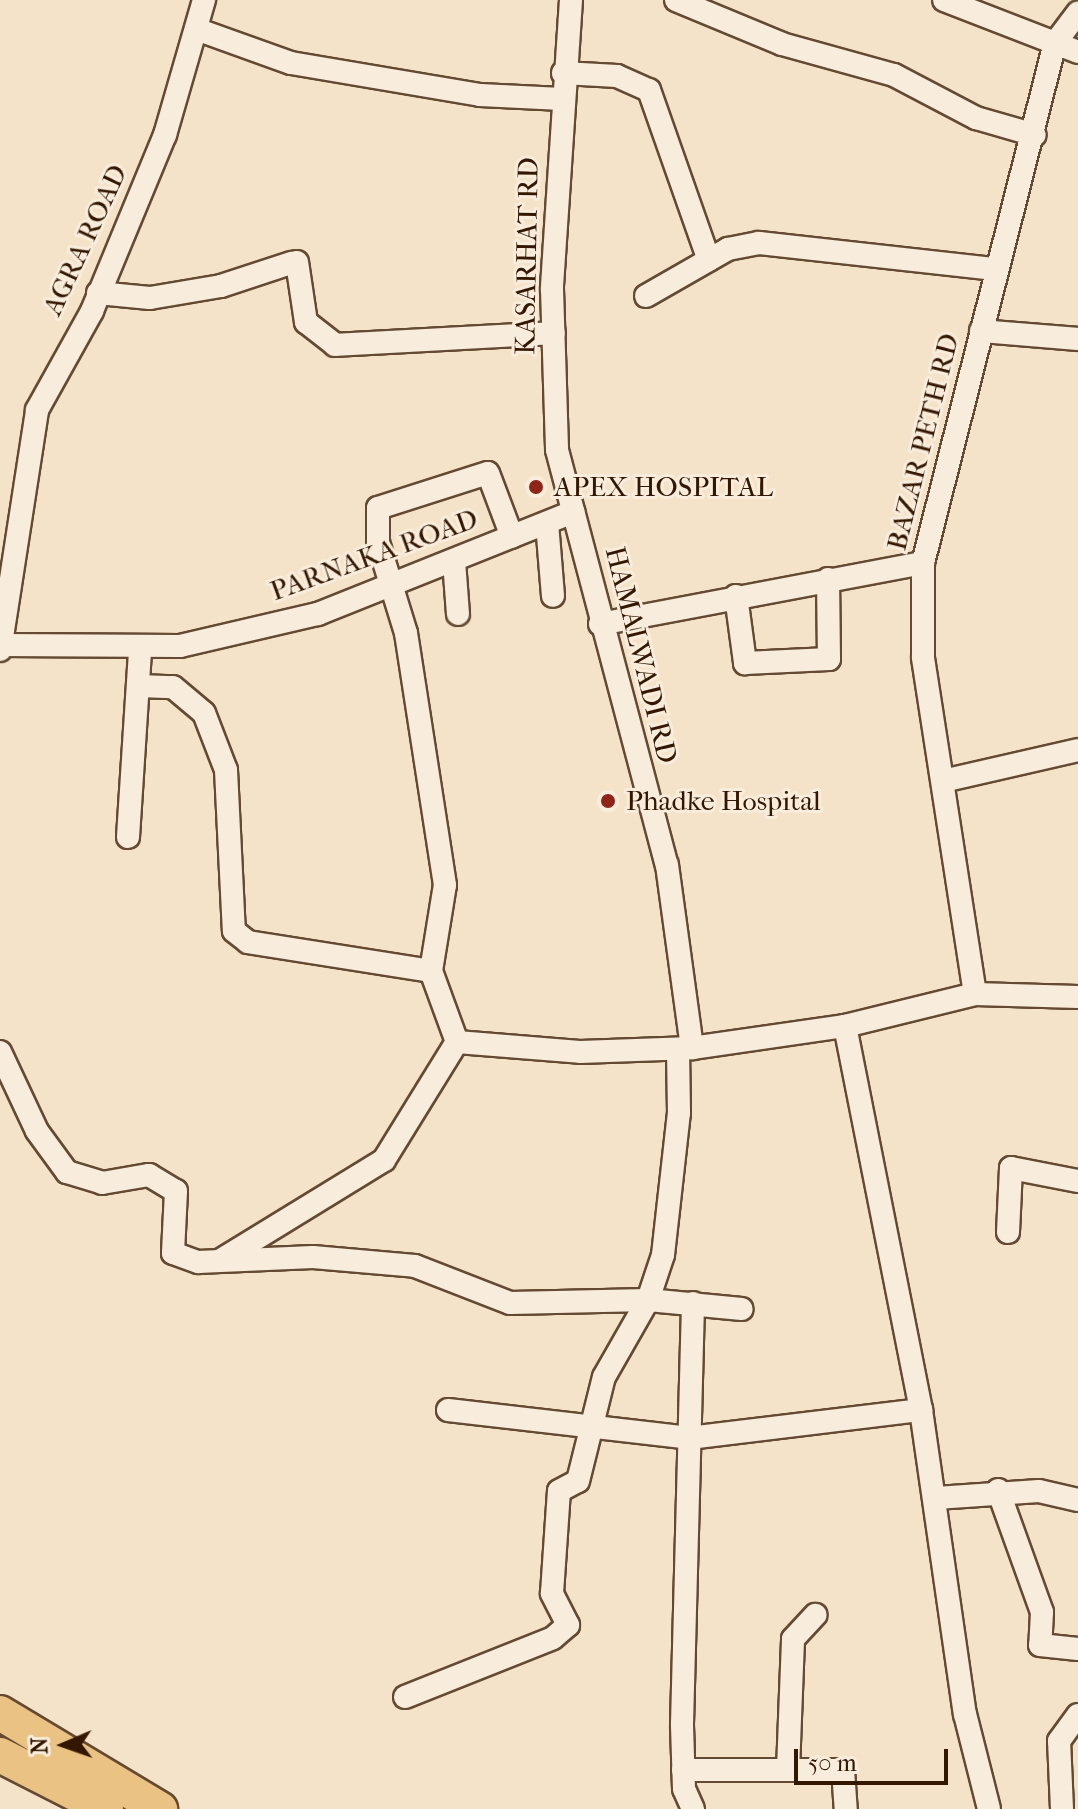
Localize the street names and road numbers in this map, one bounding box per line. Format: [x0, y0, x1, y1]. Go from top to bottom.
street label: KASARHAT RD [508, 157, 546, 355]
street label: AGRA ROAD [35, 159, 135, 321]
street label: BAZAR PETH RD [880, 330, 966, 554]
street label: PARNAKA ROAD [266, 502, 482, 608]
street label: HAMALWADI RD [598, 543, 684, 767]

